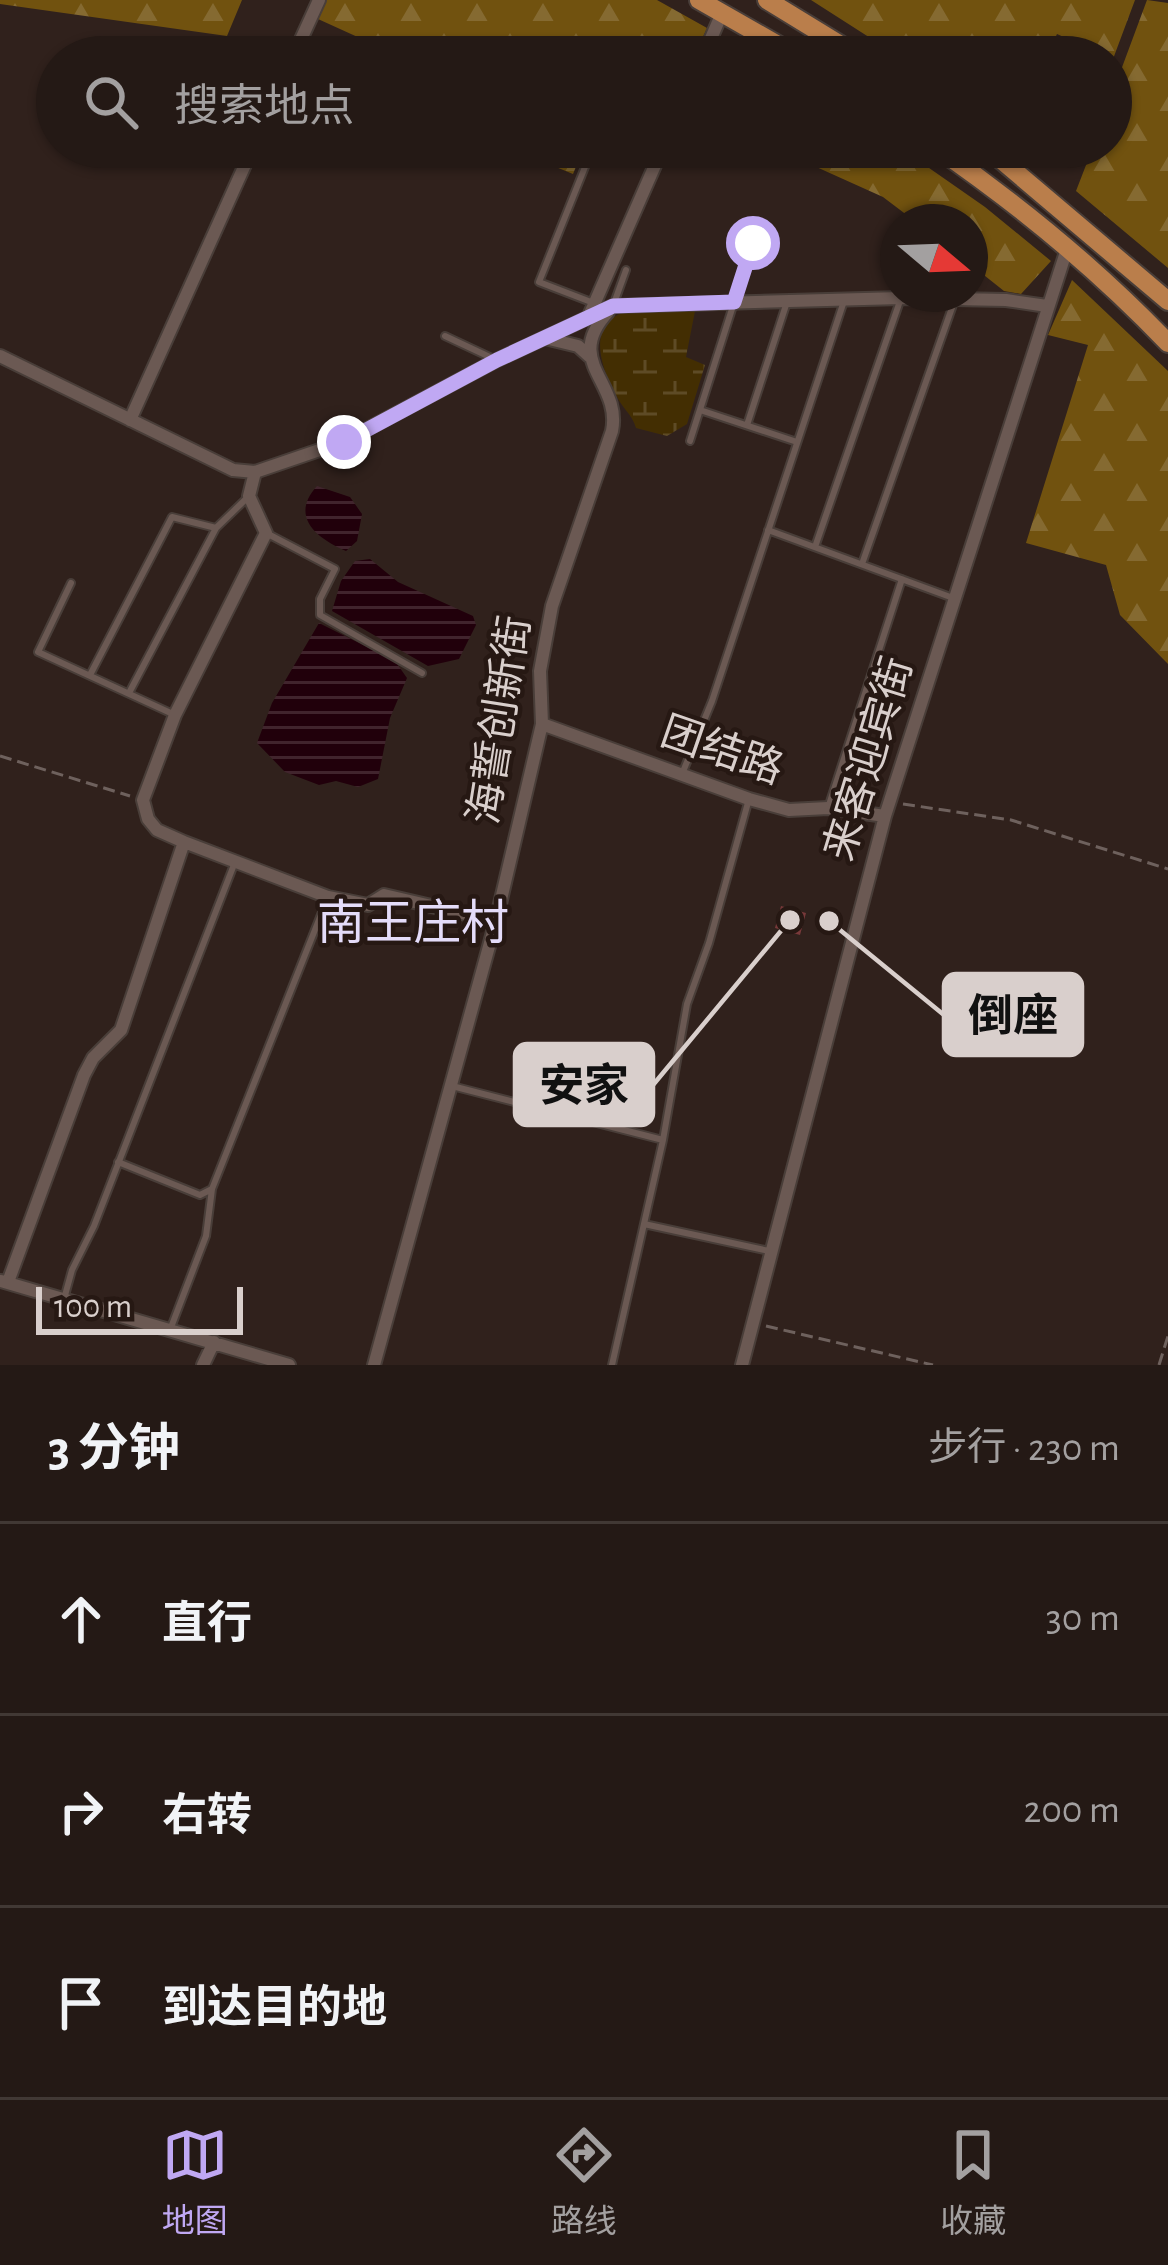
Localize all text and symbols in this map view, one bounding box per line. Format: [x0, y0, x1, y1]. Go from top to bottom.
search box [36, 36, 1132, 168]
icon: search [78, 69, 144, 135]
text: 搜索地点 [174, 85, 354, 130]
north arrow [880, 204, 988, 312]
route start [726, 216, 780, 270]
route end [317, 415, 371, 469]
street label: 海誓创新街 [461, 613, 537, 827]
street label: 来客迎宾街 [816, 652, 920, 866]
street label: 团结路 [656, 709, 789, 791]
district label: 南王庄村 [317, 898, 509, 949]
callout: 倒座 [944, 974, 1082, 1055]
text: 倒座 [968, 992, 1058, 1040]
callout: 安家 [515, 1044, 653, 1125]
text: 安家 [539, 1062, 629, 1110]
scale bar [36, 1281, 243, 1334]
text: 100 m [54, 1291, 132, 1324]
text: 3 分钟 [48, 1424, 180, 1475]
text: 步行 · 230 m [928, 1429, 1120, 1468]
icon: ahead [48, 1586, 114, 1652]
text: 30 m [1046, 1599, 1120, 1638]
text: 直行 [162, 1602, 252, 1647]
icon: right [48, 1778, 114, 1844]
text: 200 m [1023, 1791, 1120, 1830]
text: 右转 [162, 1794, 252, 1839]
icon: arrive [48, 1970, 114, 2036]
text: 到达目的地 [162, 1986, 387, 2031]
tab: 地图 [162, 2122, 228, 2243]
tab: 路线 [551, 2122, 617, 2243]
tab: 收藏 [940, 2122, 1006, 2243]

